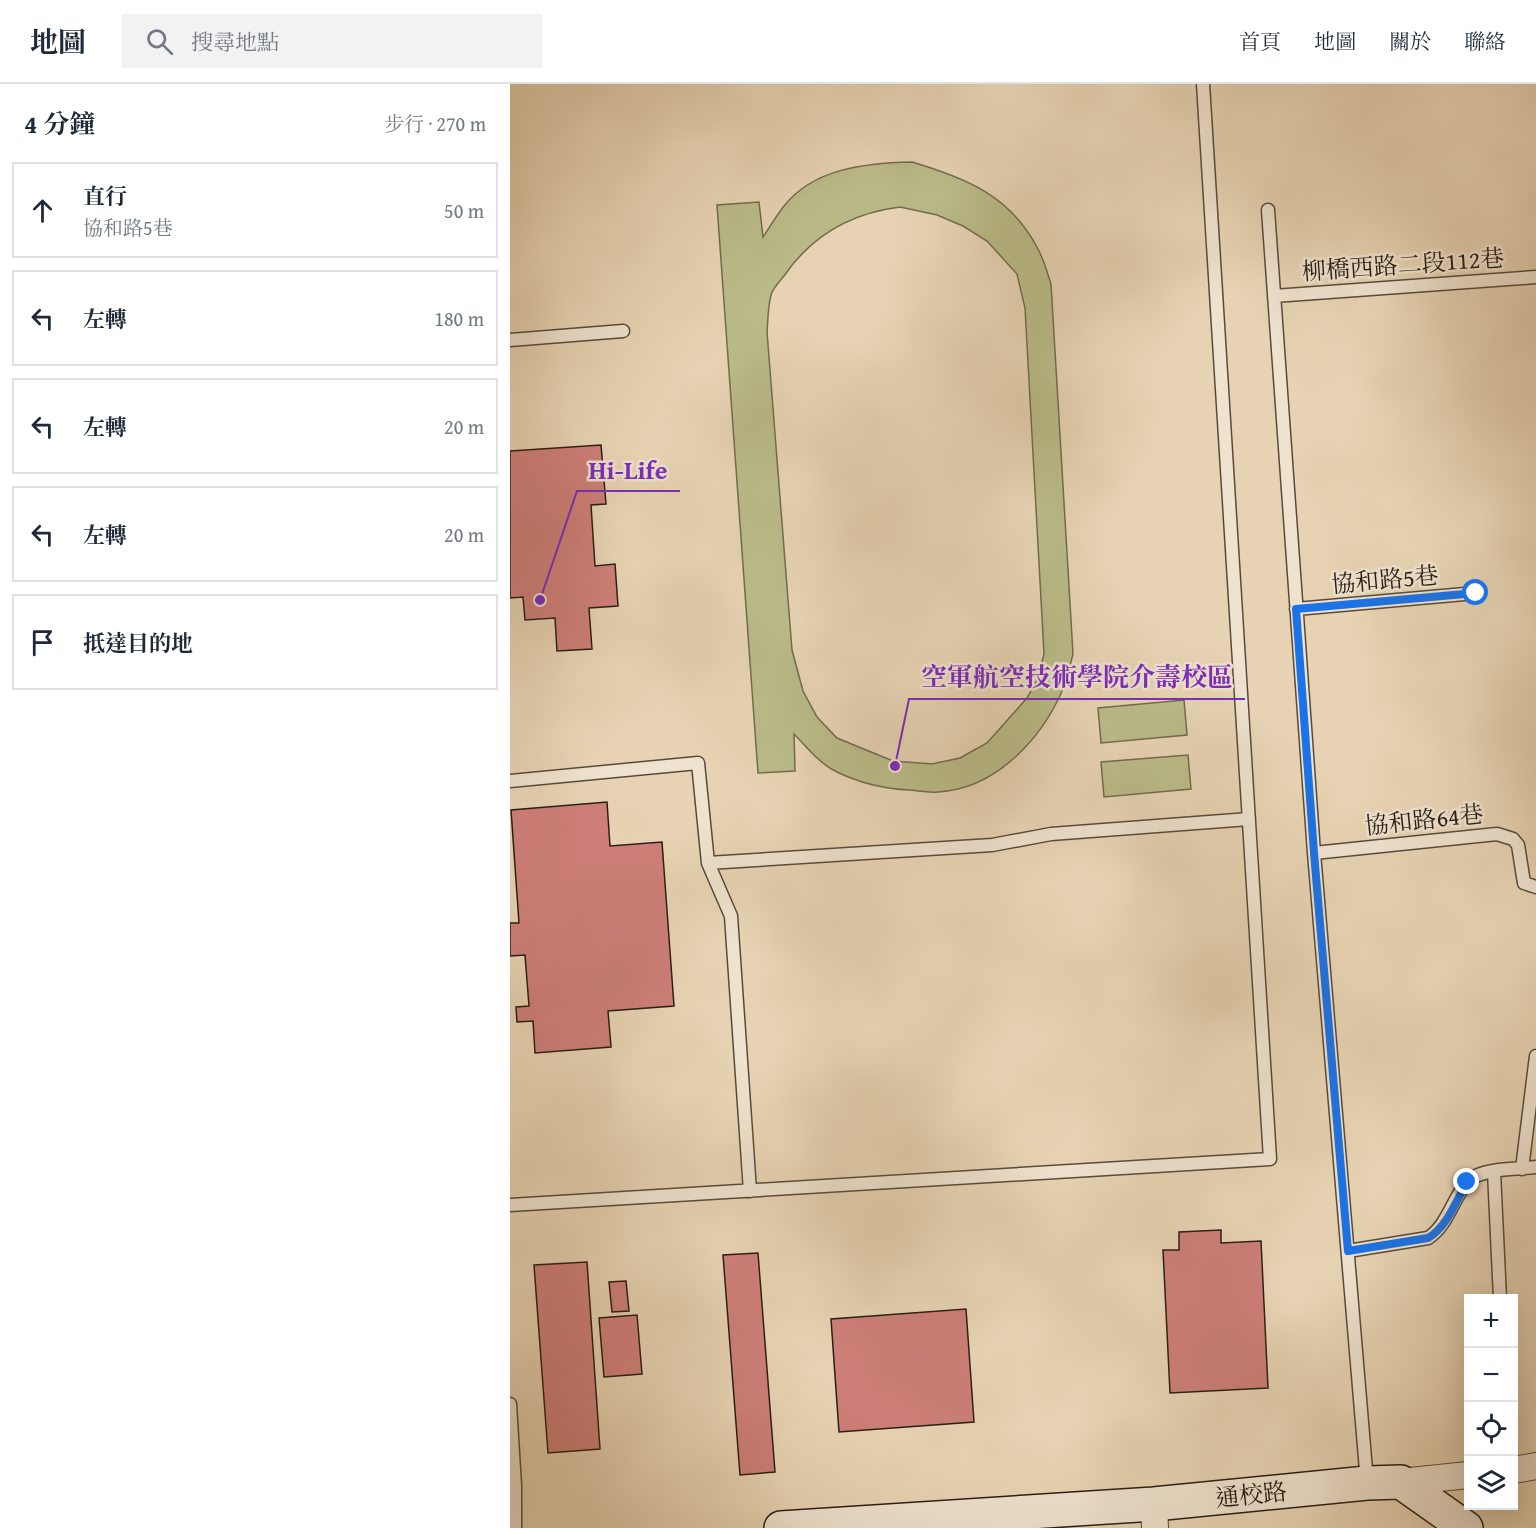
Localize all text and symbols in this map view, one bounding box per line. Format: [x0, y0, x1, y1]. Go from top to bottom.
search box [122, 14, 542, 68]
text: 地圖 [30, 21, 86, 62]
icon: search [143, 25, 176, 58]
text: 搜尋地點 [191, 26, 279, 58]
text: 首頁 [1239, 26, 1281, 57]
text: 地圖 [1314, 26, 1356, 57]
text: 關於 [1389, 26, 1431, 57]
text: 聯絡 [1464, 26, 1506, 57]
text: 4 分鐘 [24, 104, 95, 143]
text: 步行 · 270 m [384, 109, 486, 138]
text: 直行 [83, 180, 127, 212]
icon: ahead [26, 194, 59, 227]
text: 50 m [444, 196, 484, 225]
text: 協和路5巷 [83, 213, 173, 242]
street label: 柳橋西路二段112巷 [1301, 240, 1505, 289]
icon: left [26, 302, 59, 335]
text: 左轉 [83, 303, 127, 335]
text: 180 m [434, 304, 484, 333]
icon: left [26, 410, 59, 443]
text: 左轉 [83, 411, 127, 443]
text: 20 m [444, 412, 484, 441]
callout: Hi-Life [577, 447, 680, 491]
text: Hi-Life [589, 450, 668, 489]
icon: left [26, 518, 59, 551]
text: 左轉 [83, 519, 127, 551]
text: 20 m [444, 520, 484, 549]
street label: 協和路5巷 [1330, 557, 1440, 602]
route start [1462, 579, 1488, 605]
icon: arrive [26, 626, 59, 659]
text: 抵達目的地 [83, 627, 193, 659]
callout: 空軍航空技術學院介壽校區 [909, 655, 1245, 699]
text: 空軍航空技術學院介壽校區 [921, 657, 1233, 696]
street label: 協和路64巷 [1363, 796, 1485, 843]
route end [1453, 1168, 1479, 1194]
map controls [1464, 1294, 1518, 1510]
button: + [1464, 1294, 1518, 1348]
button: − [1464, 1348, 1518, 1402]
button: locate [1464, 1402, 1518, 1456]
button: layers [1464, 1456, 1518, 1510]
street label: 通校路 [1213, 1473, 1289, 1516]

